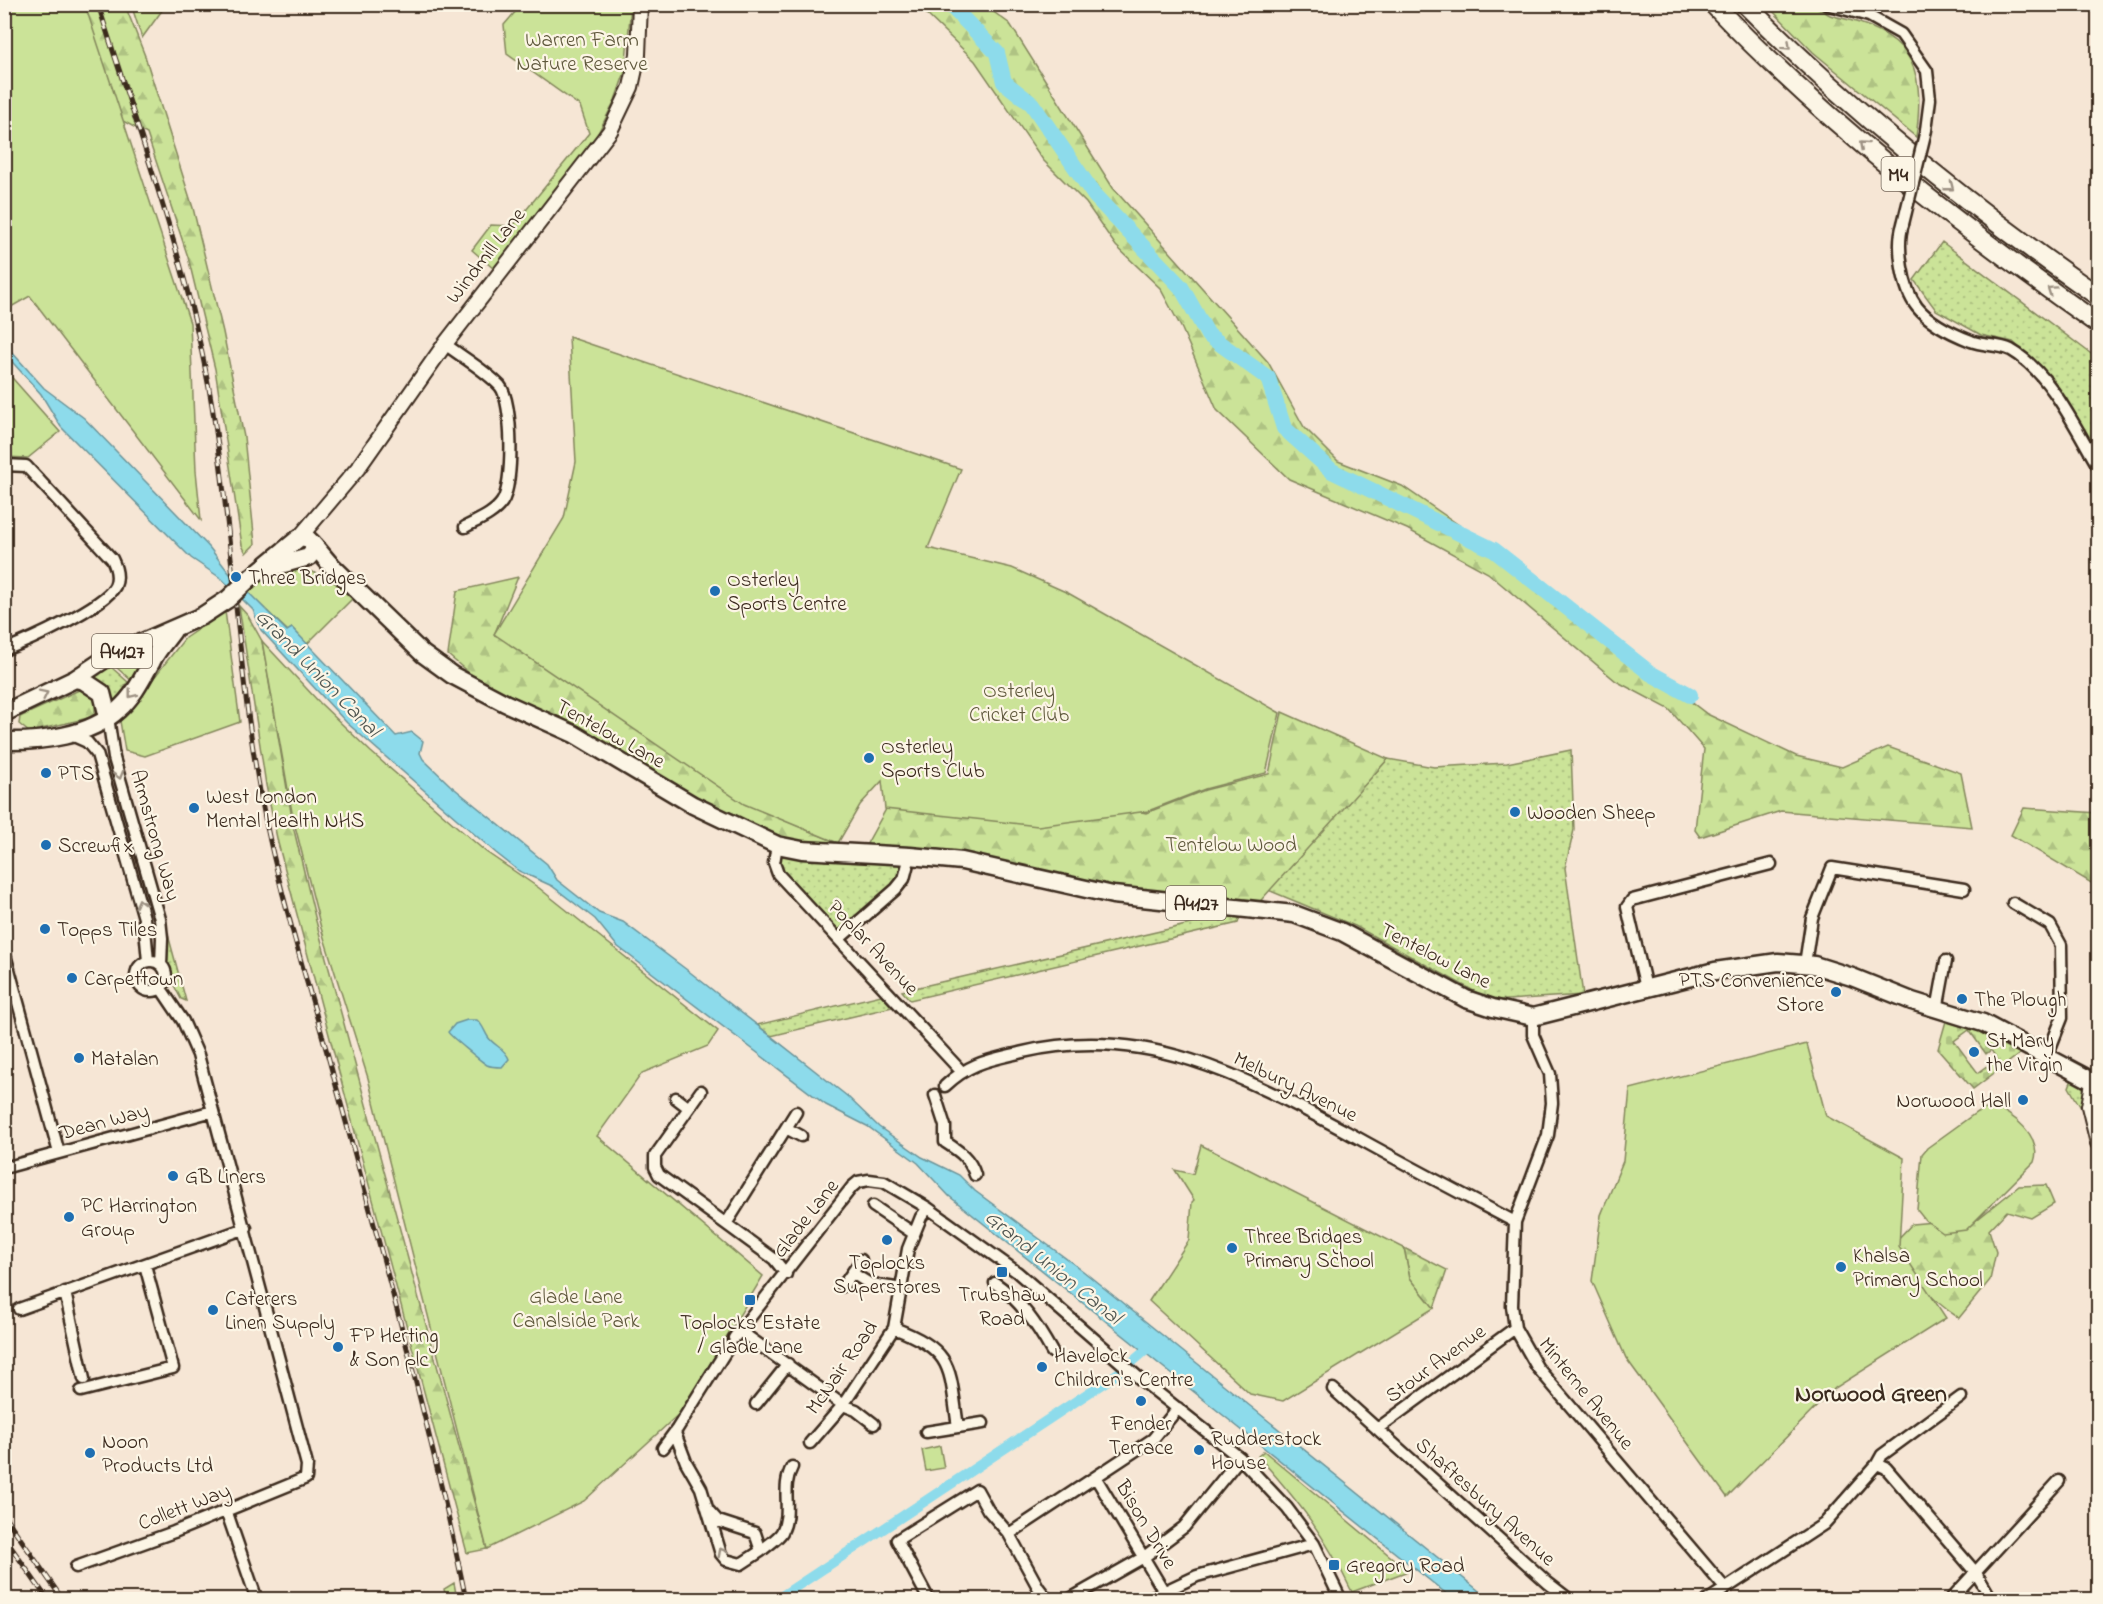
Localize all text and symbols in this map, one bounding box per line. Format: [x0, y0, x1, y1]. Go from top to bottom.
park label: Warren Farm Nature Reserve [516, 26, 648, 80]
one-way arrow [1779, 38, 1790, 49]
one-way arrow [1859, 141, 1870, 152]
road number: M4 [1882, 157, 1914, 191]
one-way arrow [1943, 179, 1954, 190]
street label: Windmill Lane [440, 201, 534, 311]
one-way arrow [2046, 286, 2057, 297]
place label: Three Bridges [248, 564, 366, 596]
place label: Osterley Sports Centre [727, 566, 847, 620]
marker: Three Bridges [229, 570, 243, 584]
marker: Osterley Sports Centre [708, 584, 722, 598]
water label: Grand Union Canal [247, 603, 388, 747]
road number: A4127 [92, 634, 152, 668]
park label: Osterley Cricket Club [969, 677, 1069, 731]
one-way arrow [128, 687, 139, 698]
one-way arrow [37, 690, 48, 701]
street label: Tentelow Lane [550, 692, 671, 777]
place label: Osterley Sports Club [881, 733, 984, 787]
marker: Osterley Sports Club [862, 751, 876, 765]
place label: PTS [58, 760, 94, 790]
marker: PTS [39, 766, 53, 780]
street label: Armstrong Way [119, 766, 187, 905]
one-way arrow [111, 769, 124, 779]
place label: West London Mental Health NHS [206, 783, 364, 837]
place label: Wooden Sheep [1527, 799, 1656, 829]
marker: West London Mental Health NHS [187, 801, 201, 815]
marker: Wooden Sheep [1508, 805, 1522, 819]
park label: Tentelow Wood [1165, 831, 1297, 861]
place label: Screwfix [58, 832, 133, 862]
marker: Screwfix [39, 838, 53, 852]
road number: A4127 [1166, 886, 1226, 920]
street label: Poplar Avenue [820, 894, 926, 1004]
one-way arrow [135, 898, 147, 909]
place label: Topps Tiles [57, 916, 157, 946]
street label: Tentelow Lane [1375, 916, 1496, 998]
marker: Topps Tiles [38, 922, 52, 936]
place label: Carpettown [84, 965, 183, 995]
place label: PTS Convenience Store [1679, 967, 1825, 1021]
marker: Carpettown [65, 971, 79, 985]
marker: PTS Convenience Store [1829, 985, 1843, 999]
place label: The Plough [1974, 986, 2067, 1018]
marker: The Plough [1955, 992, 1969, 1006]
place label: St Mary the Virgin [1986, 1027, 2062, 1083]
place label: Matalan [91, 1045, 159, 1075]
street label: Melbury Avenue [1227, 1045, 1363, 1133]
marker: St Mary the Virgin [1967, 1045, 1981, 1059]
marker: Matalan [72, 1051, 86, 1065]
place label: Norwood Hall [1896, 1087, 2011, 1117]
marker: Norwood Hall [2016, 1093, 2030, 1107]
street label: Dean Way [56, 1097, 153, 1151]
place label: GB Liners [185, 1163, 266, 1193]
marker: GB Liners [166, 1169, 180, 1183]
street label: Glade Lane [766, 1173, 847, 1265]
place label: PC Harrington Group [81, 1192, 197, 1246]
water label: Grand Union Canal [977, 1203, 1129, 1335]
marker: PC Harrington Group [62, 1210, 76, 1224]
place label: Three Bridges Primary School [1244, 1223, 1374, 1279]
marker: Toplocks Superstores [880, 1233, 894, 1247]
marker: Three Bridges Primary School [1225, 1241, 1239, 1255]
place label: Khalsa Primary School [1853, 1242, 1983, 1298]
place label: Toplocks Superstores [833, 1249, 941, 1303]
marker: Khalsa Primary School [1834, 1260, 1848, 1274]
marker: Trubshaw Road [995, 1265, 1009, 1279]
place label: Trubshaw Road [958, 1281, 1046, 1335]
park label: Glade Lane Canalside Park [513, 1283, 640, 1337]
place label: Caterers Linen Supply [225, 1285, 335, 1341]
marker: Toplocks Estate / Glade Lane [743, 1293, 757, 1307]
marker: Caterers Linen Supply [206, 1303, 220, 1317]
place label: Toplocks Estate / Glade Lane [680, 1309, 821, 1363]
street label: McNair Road [799, 1315, 886, 1421]
street label: Stour Avenue [1380, 1317, 1493, 1411]
place label: FP Herting & Son plc [349, 1322, 439, 1376]
street label: Minterne Avenue [1530, 1331, 1641, 1458]
marker: FP Herting & Son plc [331, 1340, 345, 1354]
place label: Havelock Children's Centre [1054, 1342, 1194, 1396]
marker: Havelock Children's Centre [1035, 1360, 1049, 1374]
district label: Norwood Green [1795, 1378, 1947, 1413]
marker: Fender Terrace [1134, 1394, 1148, 1408]
place label: Fender Terrace [1109, 1410, 1174, 1464]
place label: Rudderstock House [1211, 1425, 1322, 1479]
place label: Noon Products Ltd [102, 1428, 213, 1482]
street label: Shaftesbury Avenue [1406, 1431, 1562, 1576]
marker: Rudderstock House [1192, 1443, 1206, 1457]
marker: Noon Products Ltd [83, 1446, 97, 1460]
street label: Bison Drive [1106, 1474, 1184, 1576]
street label: Collett Way [134, 1476, 236, 1541]
one-way arrow [718, 1548, 729, 1558]
place label: Gregory Road [1346, 1552, 1465, 1584]
marker: Gregory Road [1327, 1558, 1341, 1572]

